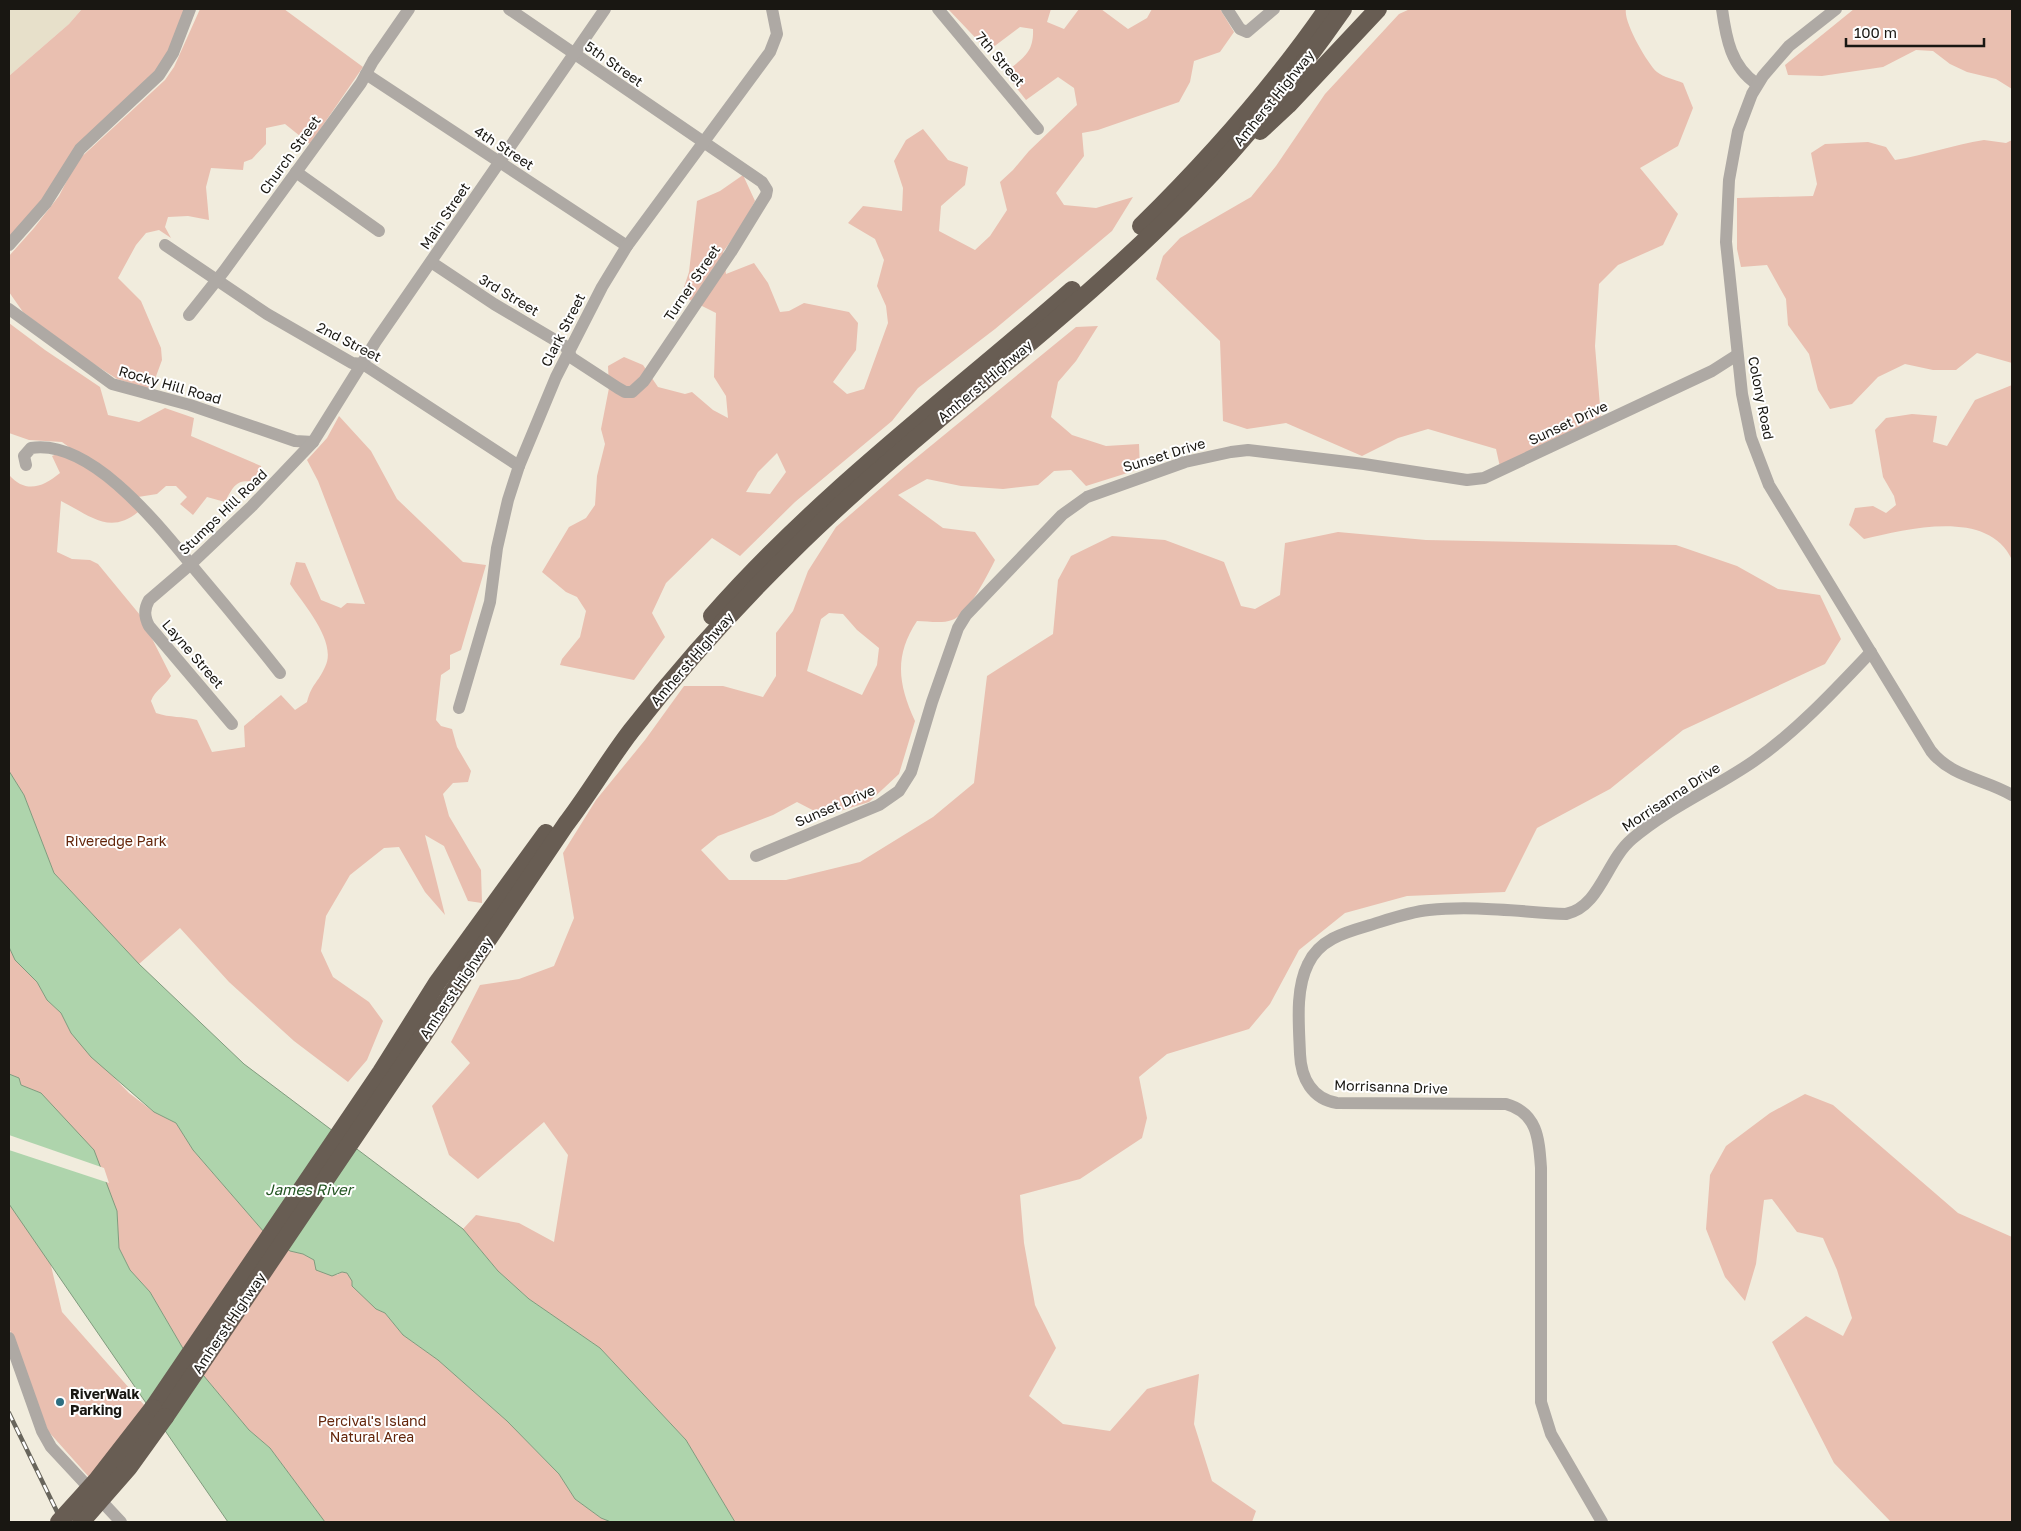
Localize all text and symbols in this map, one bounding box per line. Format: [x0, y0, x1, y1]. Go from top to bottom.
scale bar [1846, 15, 1984, 47]
text: 100 m [1854, 23, 1897, 41]
street label: 7th Street [972, 28, 1029, 89]
street label: 5th Street [582, 37, 647, 90]
street label: Amherst Highway [1230, 46, 1318, 149]
street label: Church Street [255, 112, 324, 197]
street label: 4th Street [471, 122, 537, 173]
street label: Main Street [416, 179, 473, 253]
street label: Turner Street [660, 241, 723, 324]
street label: 3rd Street [476, 270, 542, 319]
street label: Clark Street [537, 290, 588, 369]
street label: 2nd Street [314, 318, 384, 365]
street label: Amherst Highway [934, 336, 1036, 425]
street label: Colony Road [1745, 355, 1778, 441]
street label: Rocky Hill Road [117, 362, 223, 407]
street label: Sunset Drive [1526, 397, 1610, 448]
street label: Sunset Drive [1121, 434, 1207, 475]
street label: Stumps Hill Road [175, 465, 270, 558]
street label: Amherst Highway [646, 608, 737, 709]
street label: Layne Street [159, 616, 228, 691]
street label: Morrisanna Drive [1618, 758, 1723, 835]
street label: Sunset Drive [792, 781, 877, 830]
park label: Riveredge Park [65, 832, 167, 849]
street label: Amherst Highway [415, 934, 496, 1042]
street label: Morrisanna Drive [1334, 1076, 1448, 1097]
water label: James River [265, 1180, 355, 1198]
street label: Amherst Highway [188, 1269, 269, 1377]
place label: RiverWalk Parking [70, 1385, 140, 1418]
marker: RiverWalk Parking [54, 1396, 66, 1408]
park label: Percival's Island Natural Area [318, 1412, 426, 1445]

